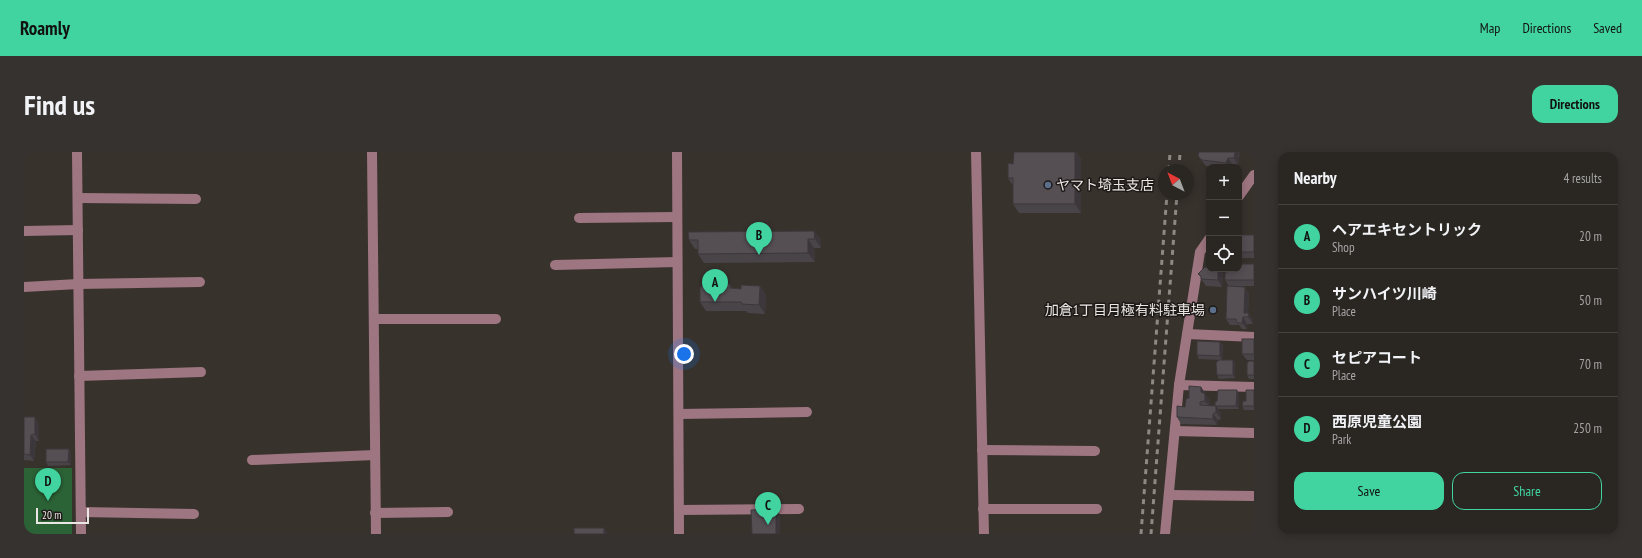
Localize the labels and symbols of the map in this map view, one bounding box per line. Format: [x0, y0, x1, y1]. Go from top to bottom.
north arrow [1158, 164, 1194, 200]
place label: ヤマト埼玉支店 [1056, 176, 1154, 194]
marker: ヤマト埼玉支店 [1043, 180, 1053, 190]
pin: B [746, 222, 772, 255]
pin: A [702, 269, 728, 302]
place label: 加倉1丁目月極有料駐車場 [1045, 301, 1205, 319]
marker: 加倉1丁目月極有料駐車場 [1208, 305, 1218, 315]
your location [674, 344, 694, 364]
pin: D [35, 468, 61, 501]
pin: C [755, 492, 781, 525]
scale bar [36, 506, 89, 525]

